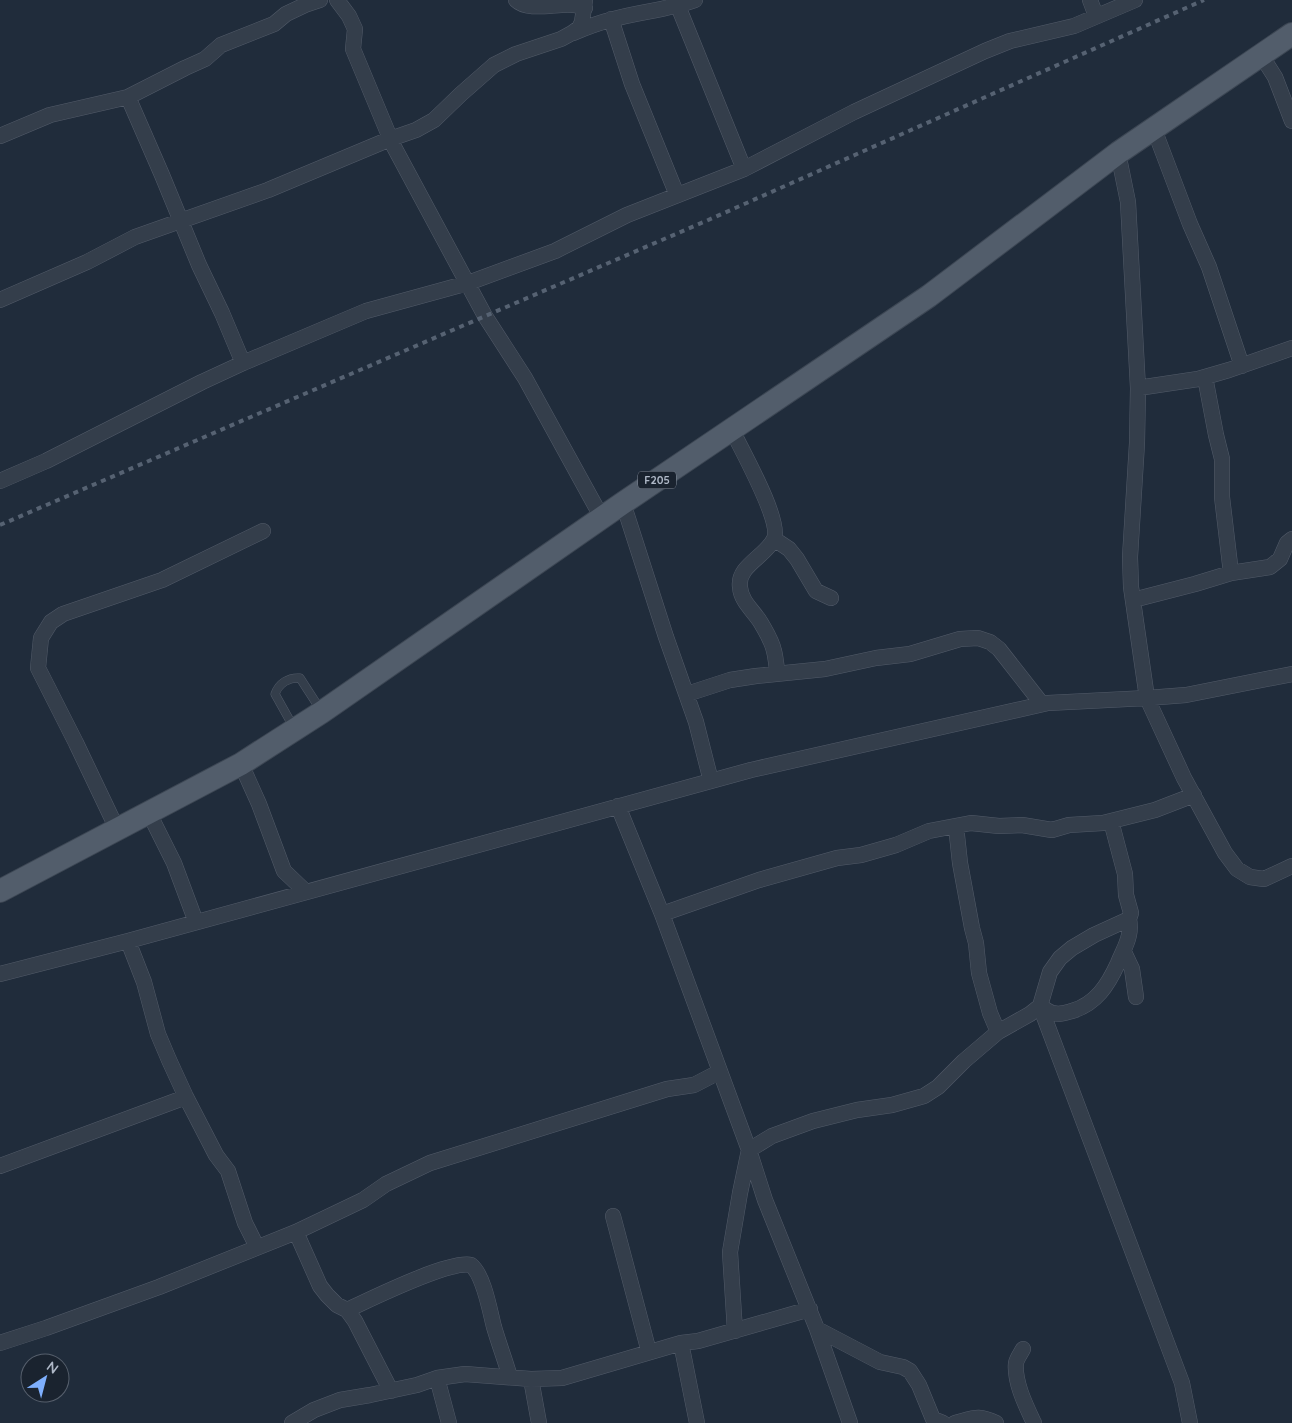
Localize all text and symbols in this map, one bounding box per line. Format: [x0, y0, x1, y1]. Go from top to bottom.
road number: F205 [638, 472, 676, 488]
north arrow [20, 1353, 70, 1403]
text: N [43, 1357, 62, 1378]

